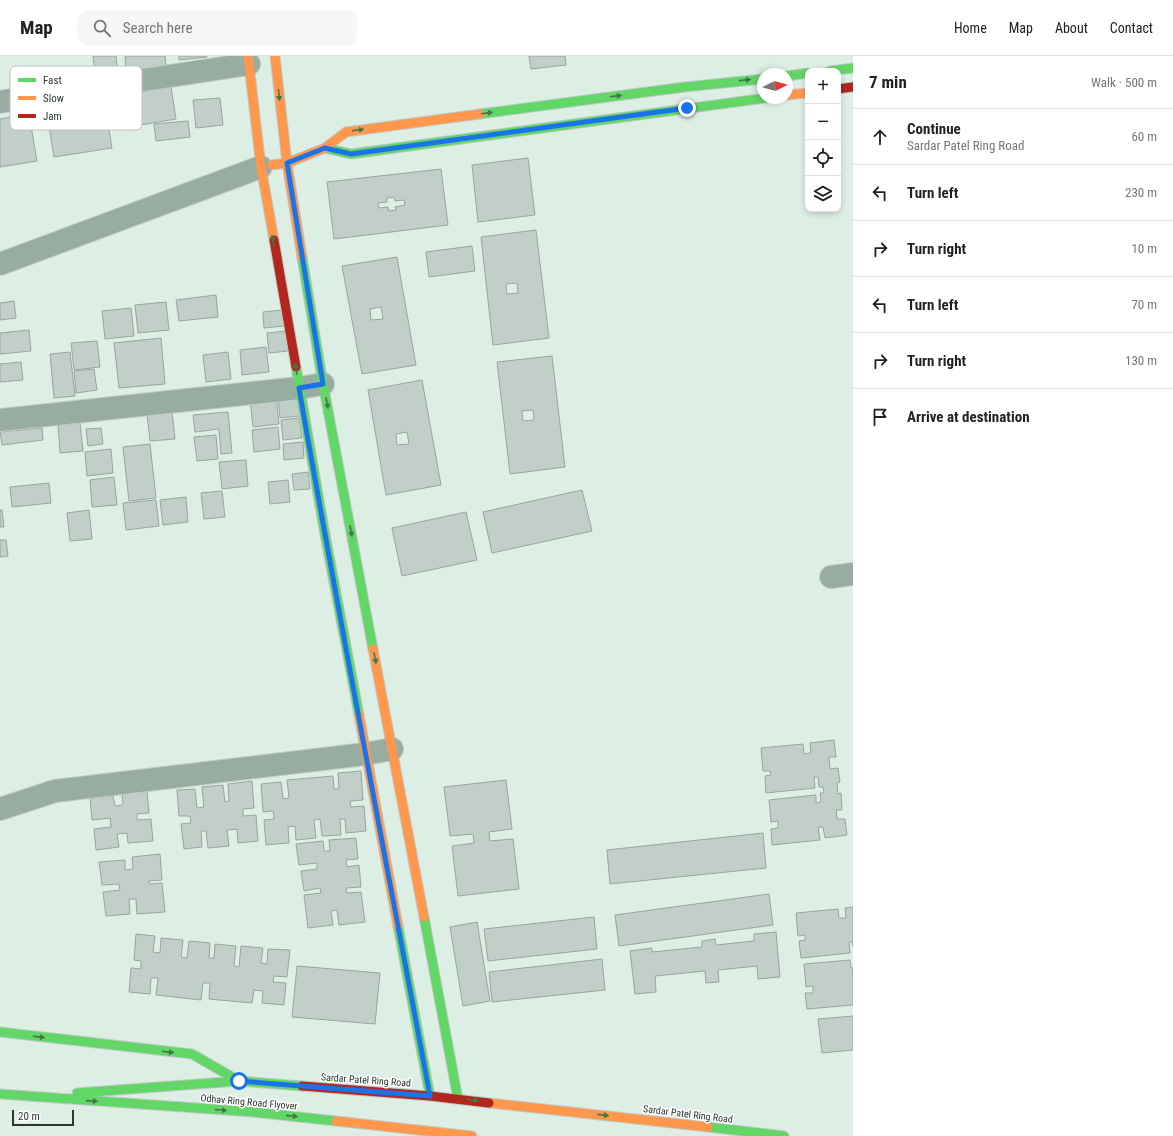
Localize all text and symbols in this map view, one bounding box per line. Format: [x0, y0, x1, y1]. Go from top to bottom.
search box [77, 10, 357, 46]
text: Map [20, 16, 53, 39]
icon: search [91, 17, 113, 39]
text: Search here [123, 19, 193, 37]
text: Home [954, 20, 987, 36]
text: Map [1009, 20, 1033, 36]
text: About [1055, 20, 1088, 36]
text: Contact [1110, 20, 1153, 36]
legend [10, 66, 142, 130]
north arrow [757, 68, 793, 104]
map controls [805, 68, 841, 212]
button: + [805, 68, 841, 104]
text: 7 min [869, 72, 907, 92]
text: Fast [43, 74, 62, 87]
text: Walk · 500 m [1091, 75, 1157, 90]
one-way arrow [739, 77, 751, 84]
one-way arrow [276, 89, 282, 101]
text: Slow [43, 92, 64, 105]
one-way arrow [610, 93, 622, 99]
route end [678, 99, 696, 117]
button: − [805, 104, 841, 140]
text: Jam [43, 110, 62, 123]
one-way arrow [481, 110, 493, 116]
text: Continue [907, 120, 961, 138]
icon: ahead [869, 126, 891, 148]
one-way arrow [352, 127, 364, 133]
text: 60 m [1131, 129, 1157, 144]
text: Sardar Patel Ring Road [907, 138, 1024, 153]
button: locate [805, 140, 841, 176]
button: layers [805, 176, 841, 212]
icon: left [869, 182, 891, 204]
text: Turn left [907, 184, 958, 202]
text: 230 m [1125, 185, 1157, 200]
one-way arrow [270, 235, 276, 247]
icon: right [869, 238, 891, 260]
text: Turn right [907, 240, 966, 258]
text: 10 m [1131, 241, 1157, 256]
icon: left [869, 294, 891, 316]
text: Turn left [907, 296, 958, 314]
text: 70 m [1131, 297, 1157, 312]
icon: right [869, 350, 891, 372]
text: Turn right [907, 352, 966, 370]
text: 130 m [1125, 353, 1157, 368]
one-way arrow [293, 363, 299, 375]
one-way arrow [324, 397, 330, 409]
icon: arrive [869, 406, 891, 428]
text: Arrive at destination [907, 408, 1030, 426]
one-way arrow [348, 525, 354, 537]
one-way arrow [373, 652, 379, 665]
one-way arrow [33, 1034, 45, 1040]
one-way arrow [162, 1049, 174, 1055]
street label: Sardar Patel Ring Road [321, 1071, 411, 1089]
route start [230, 1072, 248, 1090]
street label: Odhav Ring Road Flyover [200, 1092, 298, 1112]
one-way arrow [467, 1097, 479, 1104]
one-way arrow [86, 1098, 99, 1104]
street label: Sardar Patel Ring Road [643, 1103, 734, 1125]
one-way arrow [215, 1106, 227, 1113]
scale bar [12, 1108, 74, 1127]
text: 20 m [18, 1110, 40, 1123]
one-way arrow [596, 1112, 609, 1118]
one-way arrow [286, 1113, 298, 1120]

